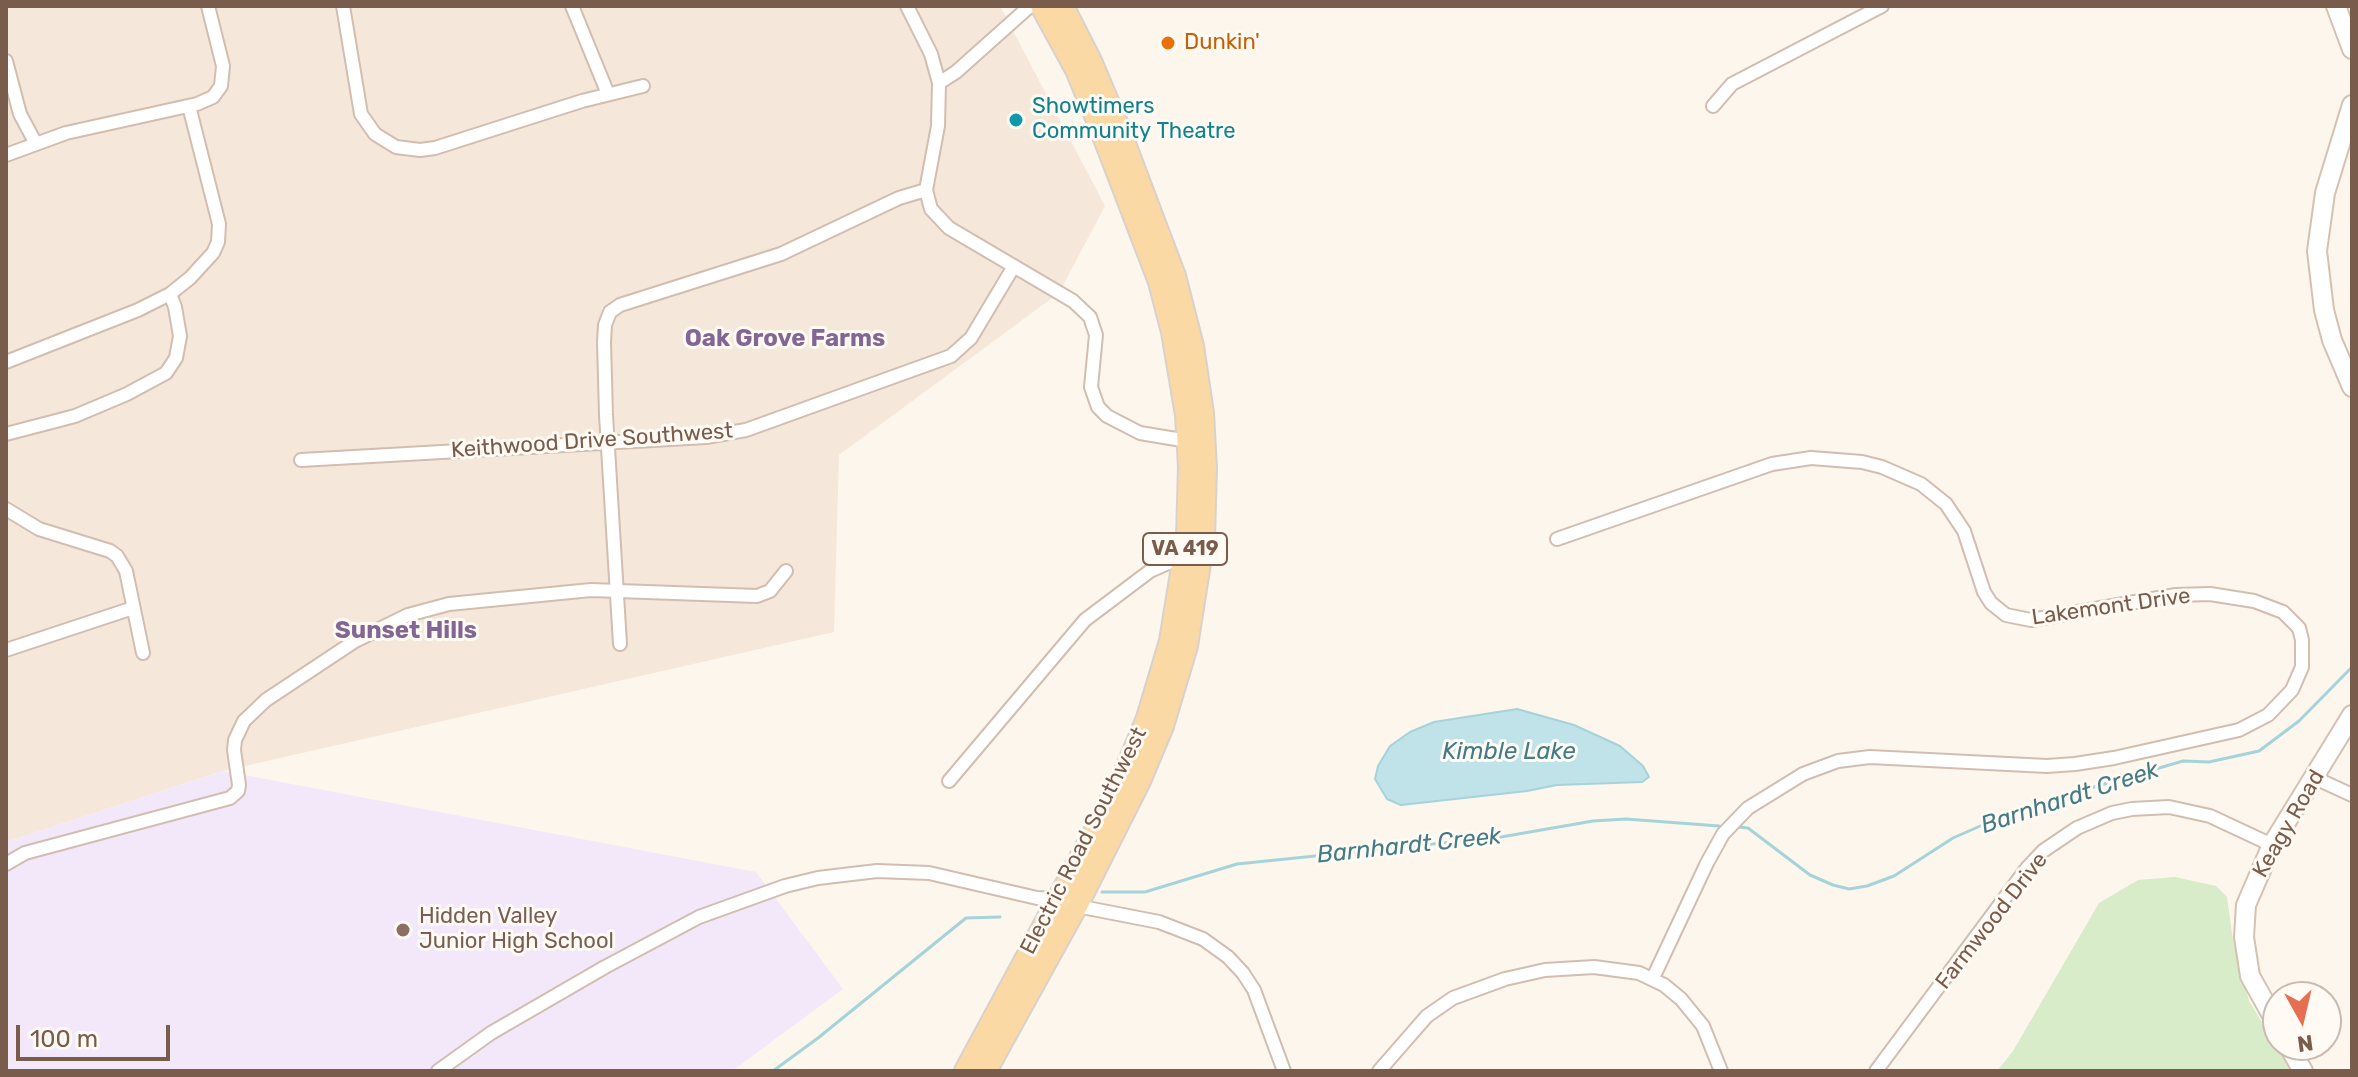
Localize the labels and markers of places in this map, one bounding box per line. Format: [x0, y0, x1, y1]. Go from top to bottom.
place label: Dunkin' [1184, 30, 1260, 56]
marker: Dunkin' [1159, 34, 1177, 52]
place label: Showtimers Community Theatre [1032, 94, 1236, 146]
marker: Showtimers Community Theatre [1007, 111, 1025, 129]
place label: Hidden Valley Junior High School [419, 904, 614, 956]
marker: Hidden Valley Junior High School [394, 921, 412, 939]

